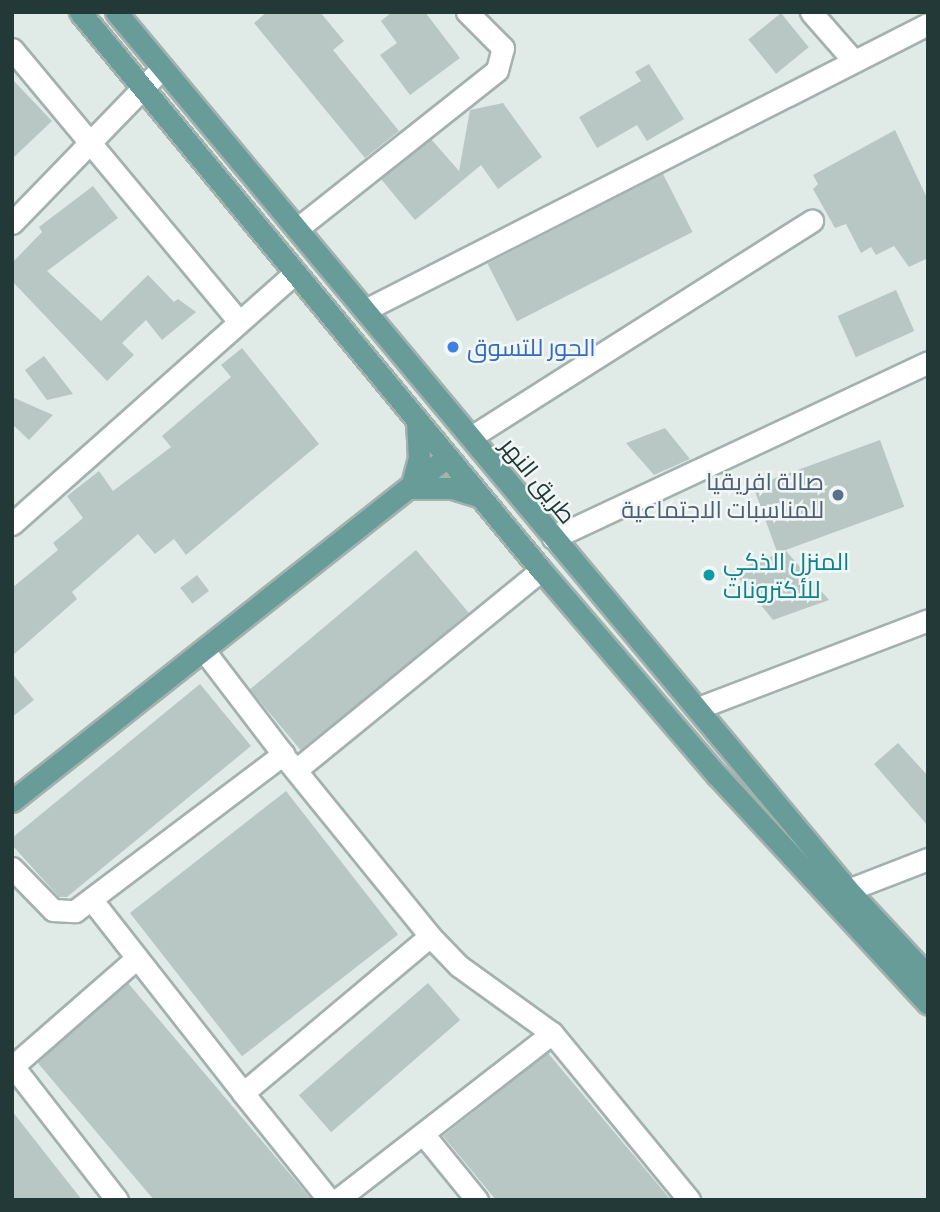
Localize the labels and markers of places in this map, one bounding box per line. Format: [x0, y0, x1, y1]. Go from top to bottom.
place label: الحور للتسوق [467, 333, 596, 361]
marker: الحور للتسوق [445, 339, 461, 355]
place label: صالة افريقيا للمناسبات الاجتماعية [621, 467, 824, 523]
marker: صالة افريقيا للمناسبات الاجتماعية [830, 487, 846, 503]
place label: المنزل الذكي للأكترونات [723, 547, 849, 603]
marker: المنزل الذكي للأكترونات [701, 567, 717, 583]

